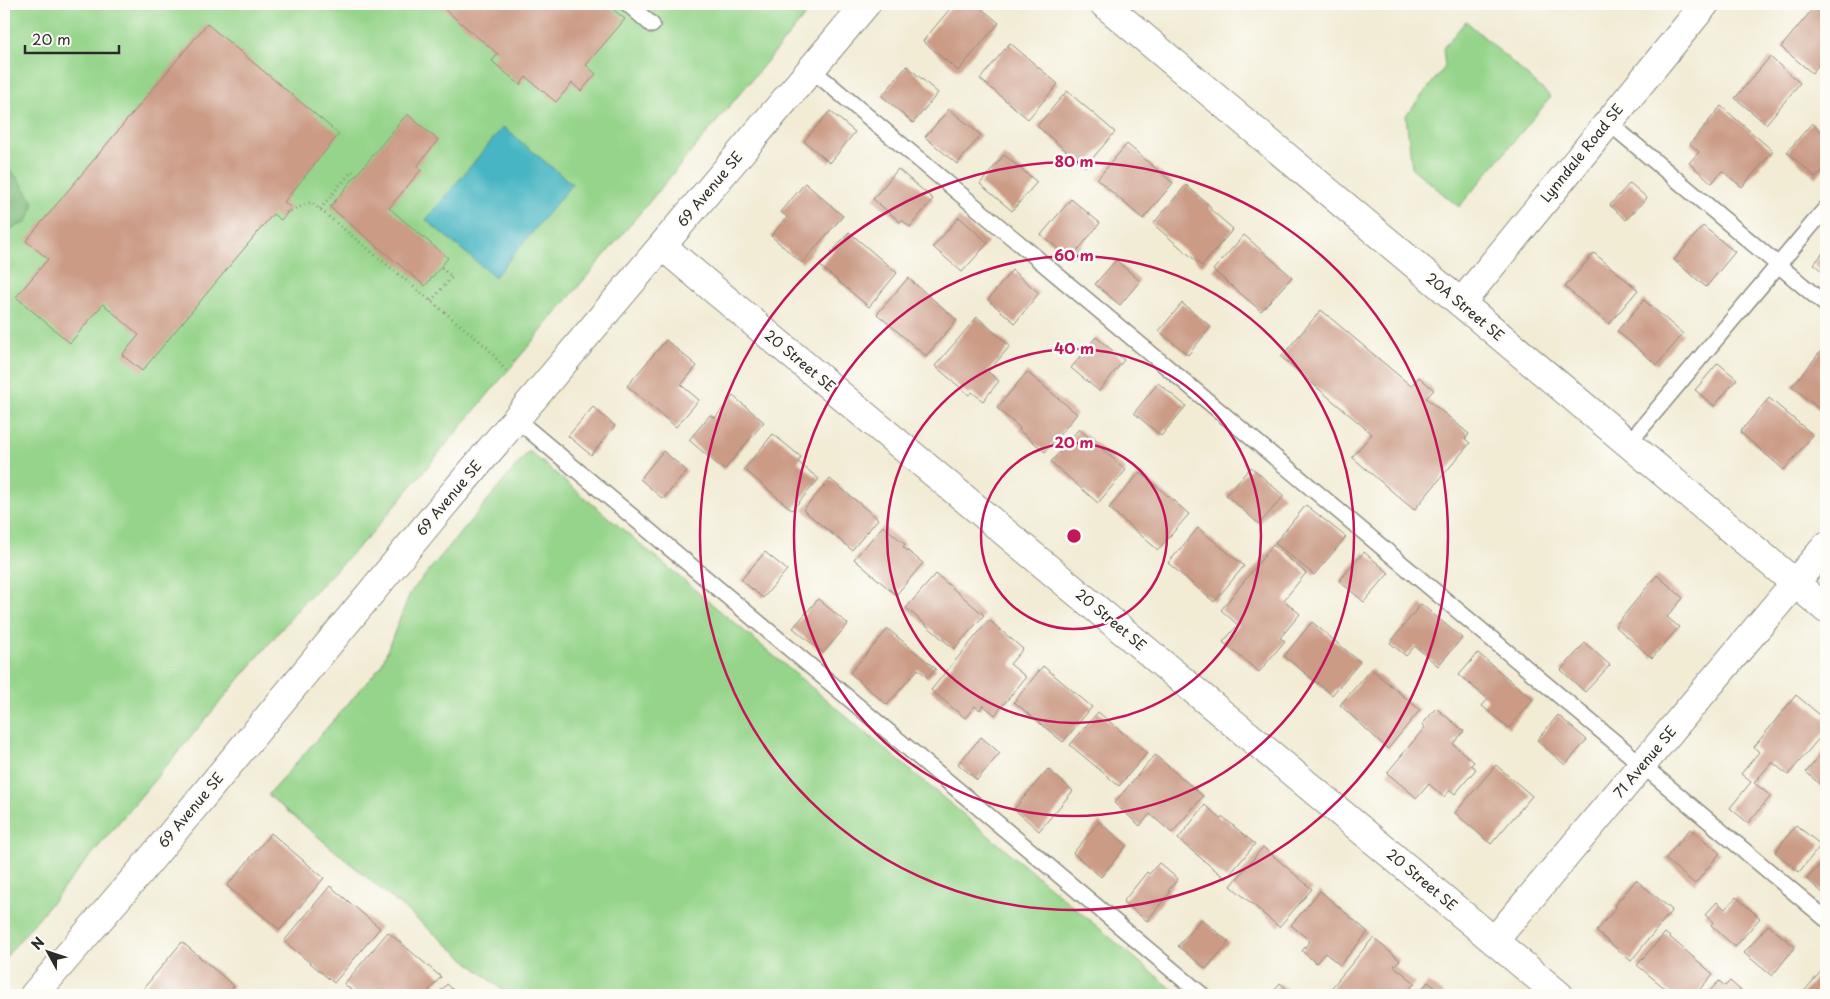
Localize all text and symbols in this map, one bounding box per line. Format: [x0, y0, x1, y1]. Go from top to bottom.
scale bar [25, 22, 119, 54]
text: 20 m [32, 27, 71, 50]
street label: Lynndale Road SE [1535, 99, 1628, 207]
street label: 69 Avenue SE [672, 146, 747, 231]
text: 80 m [1054, 149, 1094, 172]
text: 60 m [1054, 243, 1094, 266]
street label: 20A Street SE [1421, 267, 1509, 346]
street label: 20 Street SE [760, 325, 840, 397]
text: 40 m [1054, 336, 1094, 359]
text: 20 m [1055, 430, 1093, 453]
street label: 69 Avenue SE [411, 455, 486, 540]
centre of rings [1065, 527, 1083, 545]
street label: 20 Street SE [1071, 584, 1151, 656]
street label: 71 Avenue SE [1608, 721, 1681, 802]
street label: 69 Avenue SE [153, 767, 228, 852]
street label: 20 Street SE [1382, 844, 1462, 916]
north arrow [22, 926, 72, 976]
text: N [26, 932, 49, 954]

